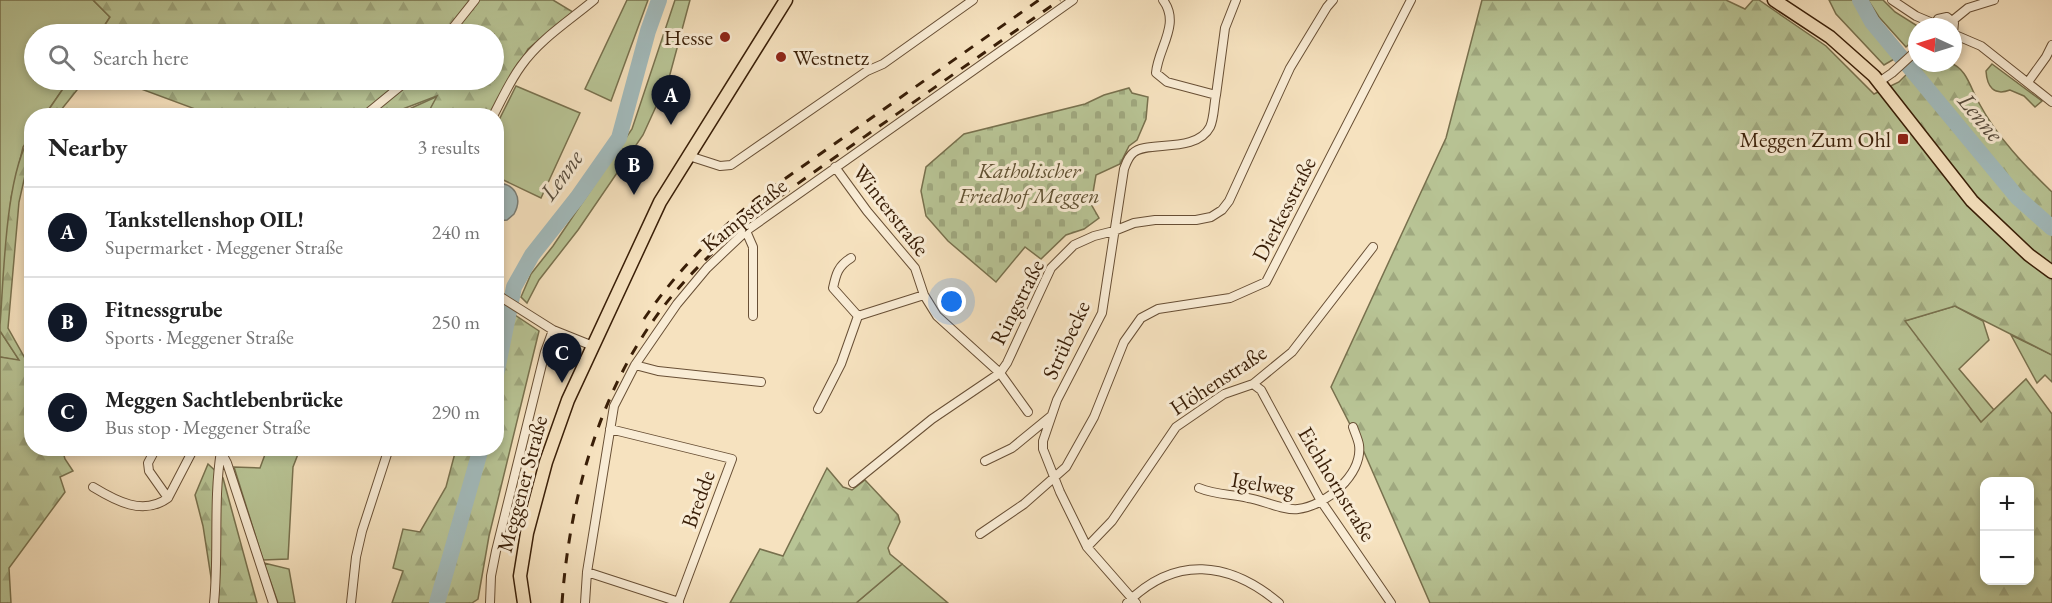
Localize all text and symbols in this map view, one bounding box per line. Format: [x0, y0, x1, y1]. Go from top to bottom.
north arrow [1908, 18, 1962, 72]
place label: Hesse [664, 23, 713, 52]
search box [24, 24, 504, 90]
marker: Hesse [718, 30, 732, 44]
icon: search [45, 41, 78, 74]
text: Search here [93, 43, 188, 72]
place label: Westnetz [793, 43, 870, 72]
marker: Westnetz [774, 50, 788, 64]
pin: A [652, 76, 690, 125]
water label: Lenne [1951, 85, 2011, 149]
place label: Meggen Zum Ohl [1740, 125, 1891, 154]
text: Nearby [48, 130, 128, 164]
marker: Meggen Zum Ohl [1896, 132, 1910, 146]
text: 3 results [417, 134, 480, 160]
water label: Lenne [532, 143, 590, 207]
pin: B [614, 146, 654, 195]
street label: Dierkesstraße [1245, 151, 1323, 266]
park label: Katholischer Friedhof Meggen [957, 156, 1100, 210]
street label: Winterstraße [846, 158, 936, 262]
street label: Kampstraße [695, 171, 793, 258]
text: Tankstellenshop OIL! [105, 205, 304, 234]
text: A [60, 219, 75, 245]
text: 240 m [432, 219, 480, 245]
text: Supermarket · Meggener Straße [105, 234, 343, 260]
street label: Ringstraße [983, 254, 1051, 350]
your location [937, 287, 966, 316]
text: Fitnessgrube [105, 295, 223, 324]
street label: Strübecke [1035, 296, 1097, 384]
text: B [61, 309, 74, 335]
text: 250 m [432, 309, 480, 335]
text: Sports · Meggener Straße [105, 324, 294, 350]
pin: C [542, 334, 582, 383]
street label: Höhenstraße [1164, 338, 1272, 422]
text: Meggen Sachtlebenbrücke [105, 385, 343, 414]
text: C [60, 399, 75, 425]
text: 290 m [432, 399, 480, 425]
street label: Meggener Straße [490, 412, 554, 556]
text: Bus stop · Meggener Straße [105, 414, 311, 440]
street label: Eichhornstraße [1291, 421, 1383, 547]
street label: Igelweg [1229, 465, 1297, 503]
street label: Bredde [674, 466, 722, 532]
map controls [1980, 477, 2034, 585]
button: + [1980, 477, 2034, 531]
button: − [1980, 531, 2034, 585]

